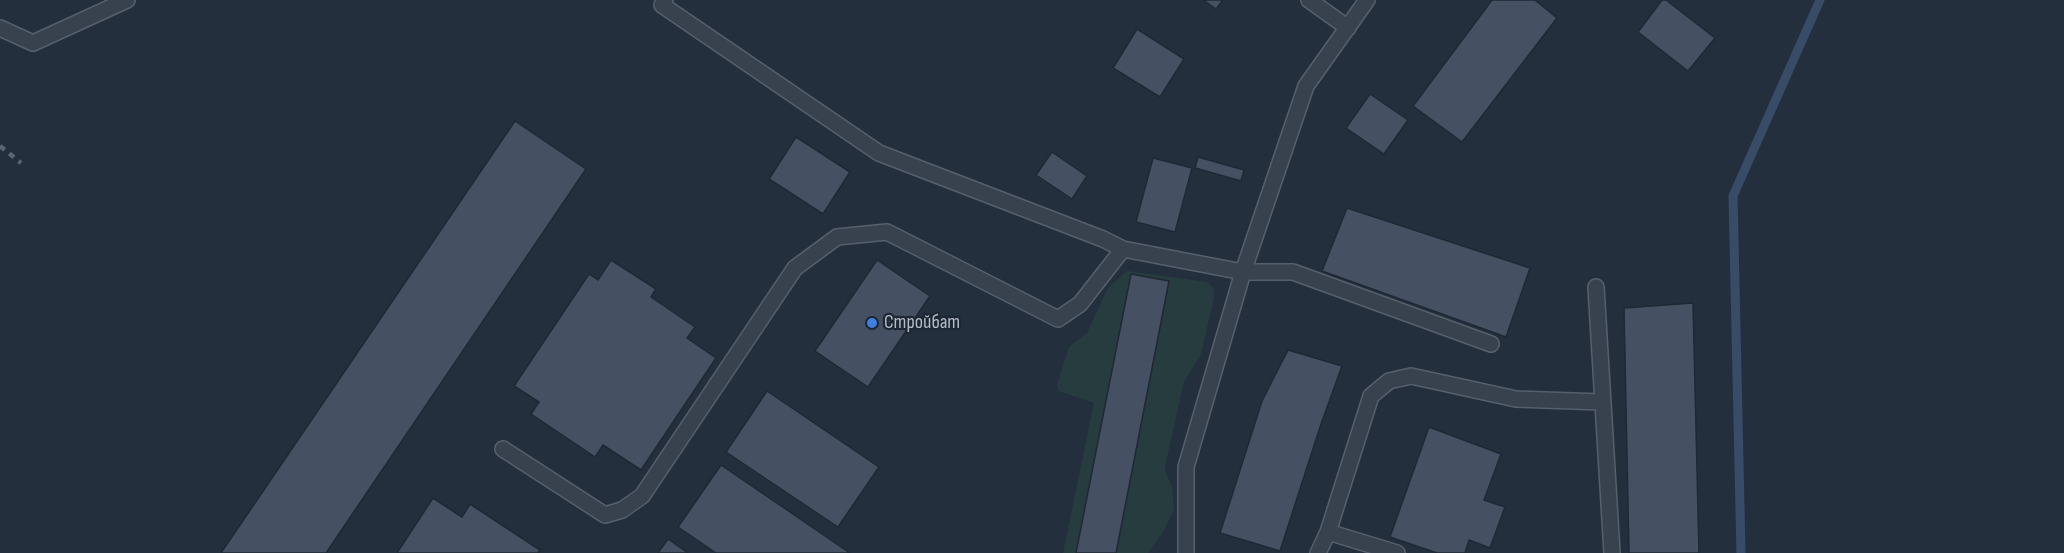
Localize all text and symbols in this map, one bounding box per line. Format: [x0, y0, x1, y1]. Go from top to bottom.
place label: Стройбат [884, 311, 960, 335]
marker: Стройбат [865, 316, 879, 330]

